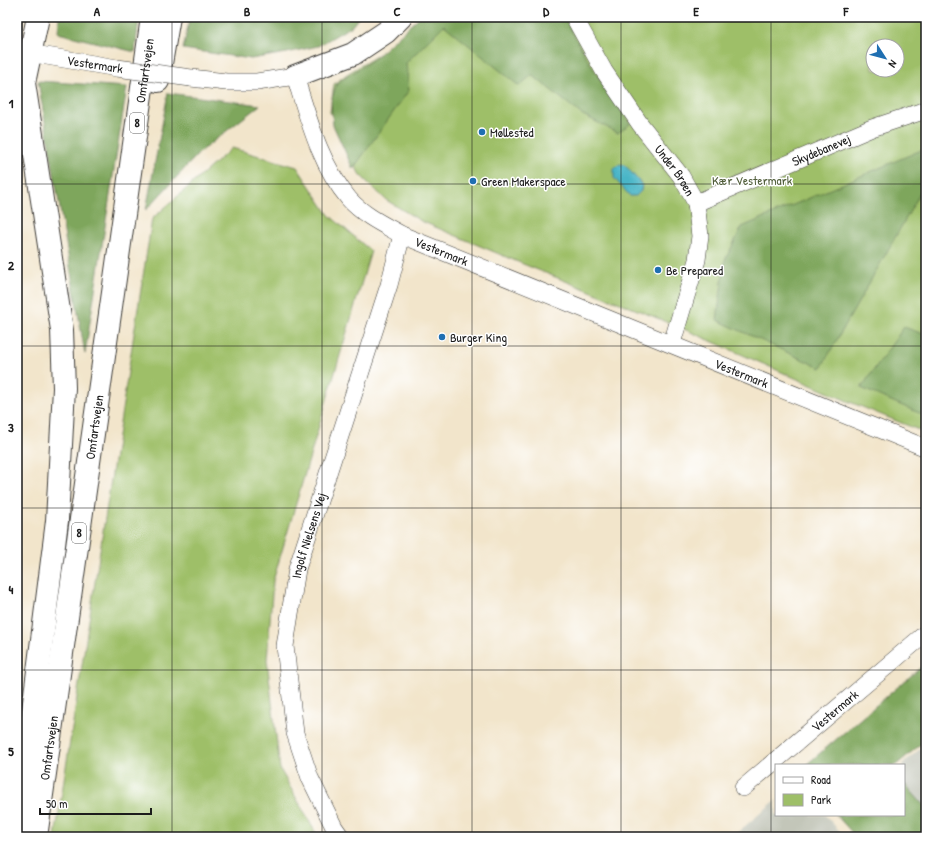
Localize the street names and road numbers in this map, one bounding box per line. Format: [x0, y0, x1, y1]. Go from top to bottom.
street label: Omfartsvejen [131, 37, 158, 104]
street label: Vestermark [66, 51, 125, 77]
road number: 8 [130, 113, 144, 133]
street label: Skydebanevej [789, 129, 853, 170]
street label: Under Broen [651, 141, 699, 199]
street label: Vestermark [412, 232, 472, 270]
street label: Vestermark [712, 354, 772, 392]
street label: Omfartsvejen [81, 394, 107, 460]
street label: Ingolf Nielsens Vej [287, 490, 330, 580]
road number: 8 [72, 523, 86, 543]
street label: Vestermark [807, 685, 862, 736]
street label: Omfartsvejen [35, 714, 62, 781]

